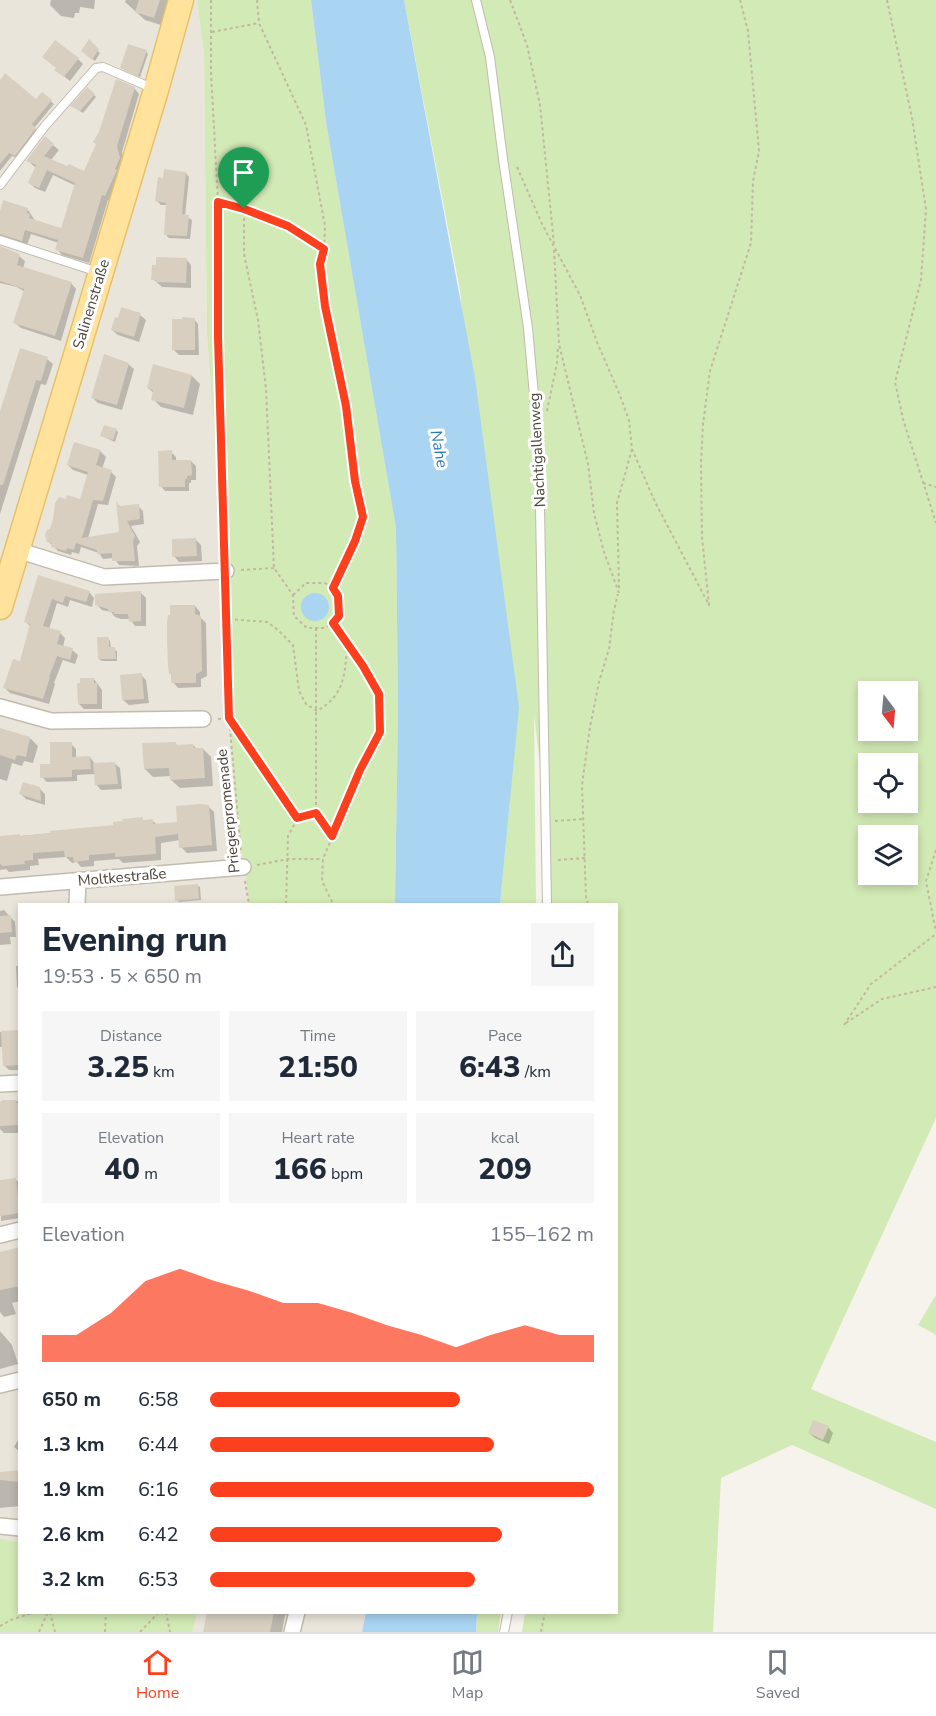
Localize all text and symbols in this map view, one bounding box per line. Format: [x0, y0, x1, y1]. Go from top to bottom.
pin [218, 147, 269, 209]
icon: arrive [227, 156, 260, 189]
street label: Salinenstraße [68, 257, 114, 351]
street label: Nachtigallenweg [524, 392, 550, 508]
water label: Nahe [425, 428, 454, 470]
north arrow [858, 681, 918, 741]
map controls [858, 681, 918, 885]
street label: Priegerpromenade [212, 748, 244, 874]
button: locate [858, 753, 918, 813]
button: layers [858, 825, 918, 885]
street label: Moltkestraße [77, 863, 167, 891]
text: Evening run [42, 918, 227, 963]
button: share [531, 923, 594, 986]
text: 19:53 · 5 × 650 m [42, 963, 202, 990]
text: Distance [100, 1025, 162, 1047]
text: Time [300, 1025, 336, 1047]
text: Pace [488, 1025, 522, 1047]
text: 3.25 [87, 1047, 149, 1088]
text: 21:50 [278, 1047, 358, 1088]
text: 6:43 [459, 1047, 521, 1088]
text: km [149, 1061, 175, 1083]
text: /km [521, 1061, 551, 1083]
text: Elevation [98, 1127, 164, 1149]
text: Heart rate [281, 1127, 355, 1149]
text: kcal [491, 1127, 519, 1149]
text: 40 [104, 1149, 140, 1190]
text: 166 [273, 1149, 327, 1190]
text: 209 [478, 1149, 532, 1190]
text: m [140, 1163, 158, 1185]
text: bpm [327, 1163, 363, 1185]
text: Elevation [42, 1221, 125, 1248]
text: 155–162 m [490, 1221, 594, 1248]
text: 650 m [42, 1386, 101, 1413]
text: 6:58 [138, 1386, 179, 1413]
text: 1.3 km [42, 1431, 105, 1458]
text: 6:44 [138, 1431, 179, 1458]
text: 1.9 km [42, 1476, 105, 1503]
text: 6:16 [138, 1476, 179, 1503]
text: 2.6 km [42, 1521, 105, 1548]
text: 6:42 [138, 1521, 179, 1548]
text: 3.2 km [42, 1566, 105, 1593]
text: 6:53 [138, 1566, 179, 1593]
tab: Home [136, 1646, 179, 1704]
tab: Map [451, 1646, 484, 1704]
tab: Saved [756, 1646, 800, 1704]

